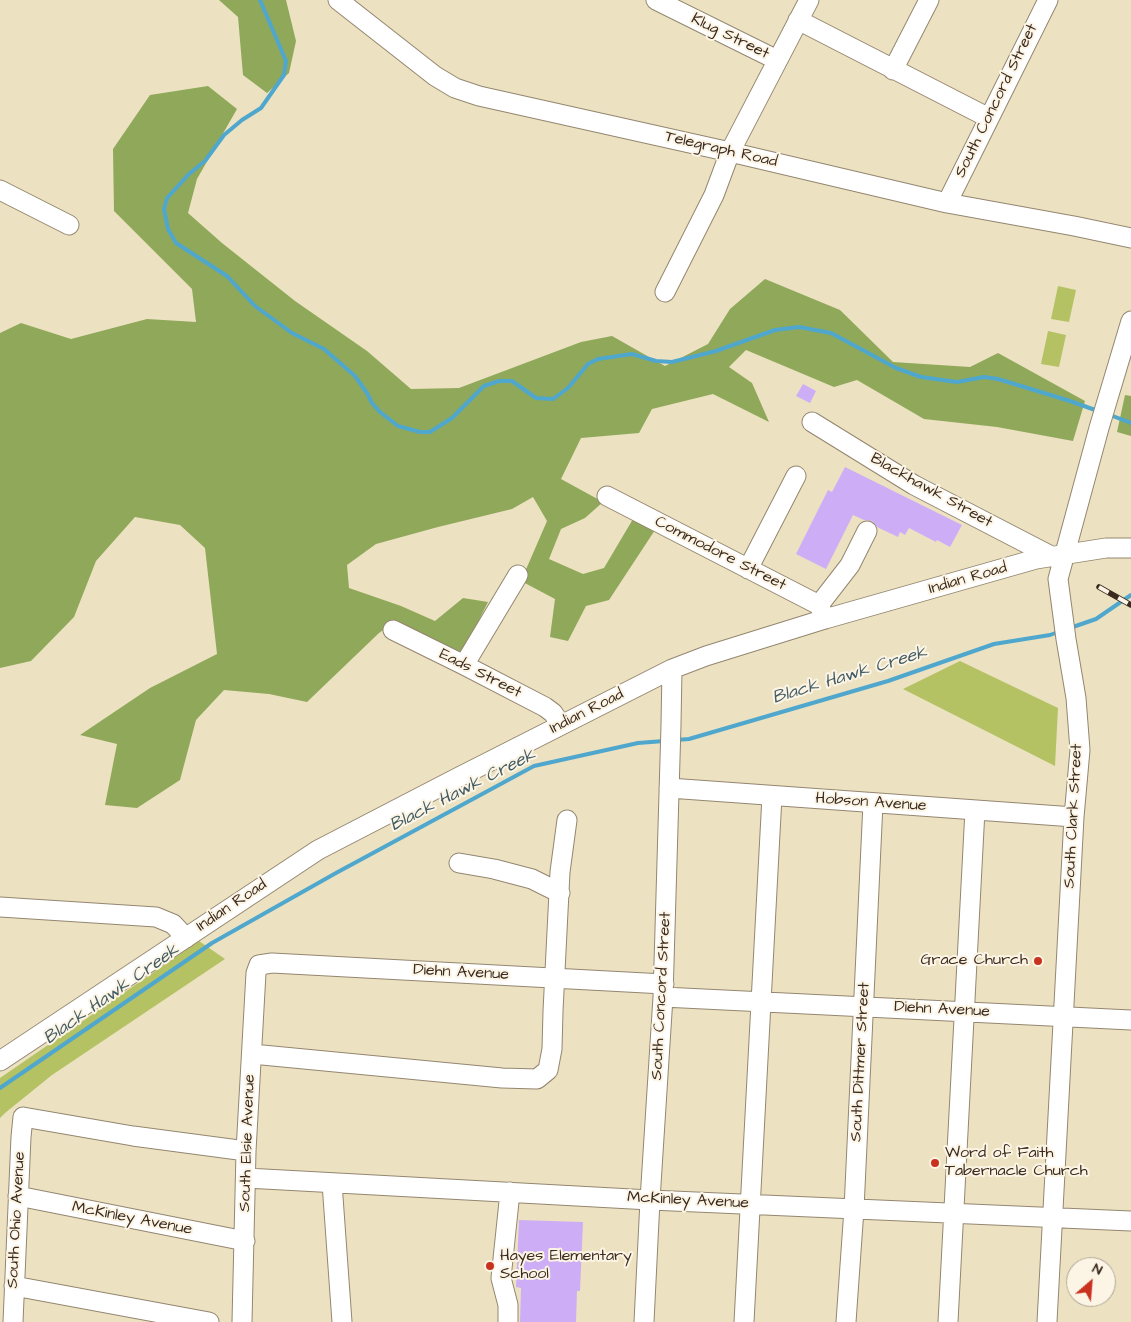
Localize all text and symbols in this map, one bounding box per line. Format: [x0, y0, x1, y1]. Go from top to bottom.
street label: Klug Street [688, 10, 772, 64]
street label: South Concord Street [951, 21, 1043, 181]
street label: Telegraph Road [663, 128, 779, 172]
street label: Blackhawk Street [867, 449, 995, 533]
street label: Commodore Street [651, 513, 789, 595]
street label: Indian Road [927, 559, 1009, 599]
water label: Black Hawk Creek [770, 642, 930, 710]
street label: Eads Street [436, 645, 524, 703]
street label: Indian Road [547, 685, 627, 739]
street label: South Clark Street [1061, 743, 1087, 889]
water label: Black Hawk Creek [387, 745, 539, 837]
street label: Hobson Avenue [815, 790, 927, 816]
street label: Indian Road [193, 876, 271, 936]
street label: South Concord Street [648, 911, 676, 1081]
water label: Black Hawk Creek [40, 940, 184, 1050]
place label: Grace Church [921, 951, 1028, 971]
marker: Grace Church [1032, 955, 1044, 967]
street label: Diehn Avenue [413, 961, 509, 985]
street label: South Dittmer Street [847, 982, 875, 1142]
street label: Diehn Avenue [894, 998, 990, 1022]
street label: South Elsie Avenue [236, 1074, 260, 1212]
place label: Word of Faith Tabernacle Church [945, 1144, 1088, 1182]
street label: South Ohio Avenue [4, 1151, 30, 1289]
marker: Word of Faith Tabernacle Church [929, 1157, 941, 1169]
street label: McKinley Avenue [627, 1188, 749, 1214]
street label: McKinley Avenue [70, 1198, 194, 1240]
place label: Hayes Elementary School [500, 1247, 632, 1285]
north arrow [1066, 1257, 1116, 1307]
text: N [1089, 1259, 1106, 1280]
marker: Hayes Elementary School [484, 1260, 496, 1272]

